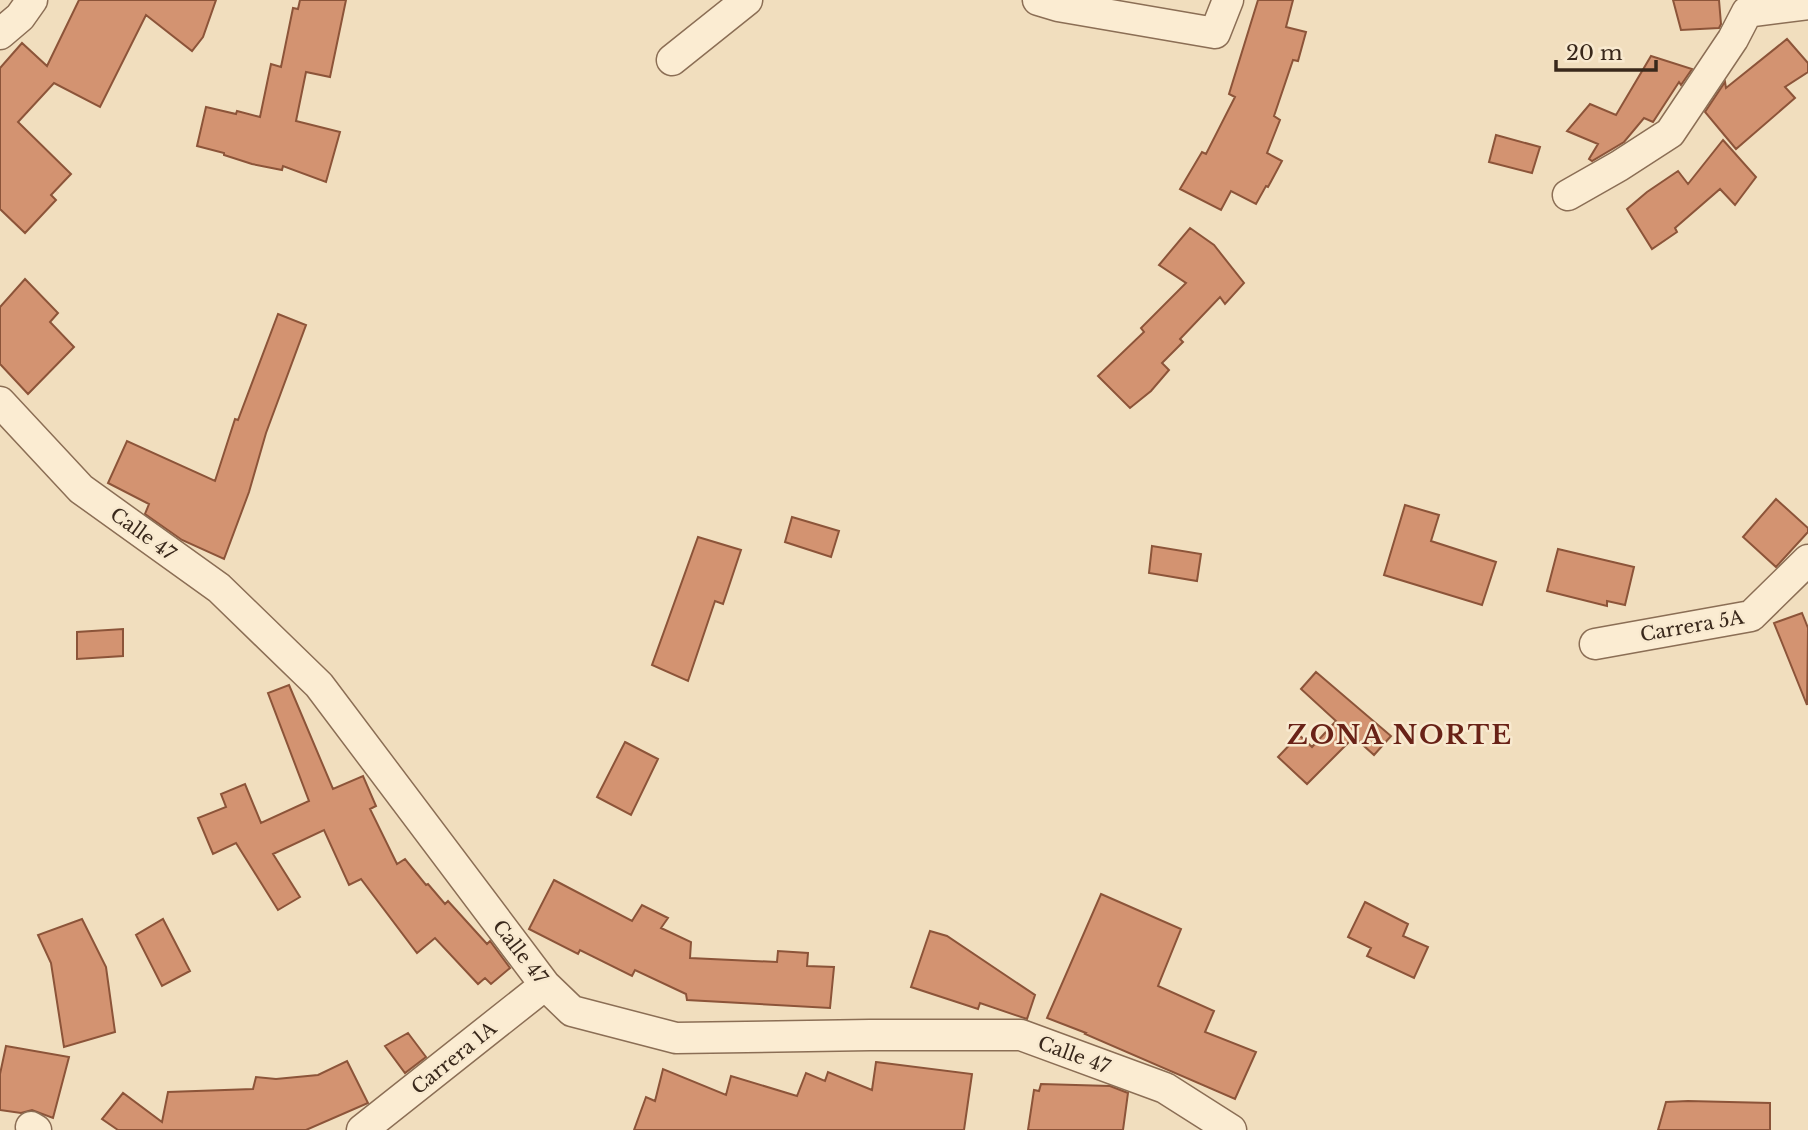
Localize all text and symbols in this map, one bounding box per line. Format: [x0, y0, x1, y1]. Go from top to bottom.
scale bar [1556, 28, 1656, 72]
text: 20 m [1566, 40, 1623, 66]
street label: Calle 47 [106, 503, 181, 566]
street label: Carrera 5A [1638, 606, 1746, 646]
district label: ZONA NORTE [1287, 719, 1513, 751]
street label: Calle 47 [488, 915, 552, 989]
street label: Carrera 1A [407, 1017, 501, 1099]
street label: Calle 47 [1035, 1031, 1114, 1079]

